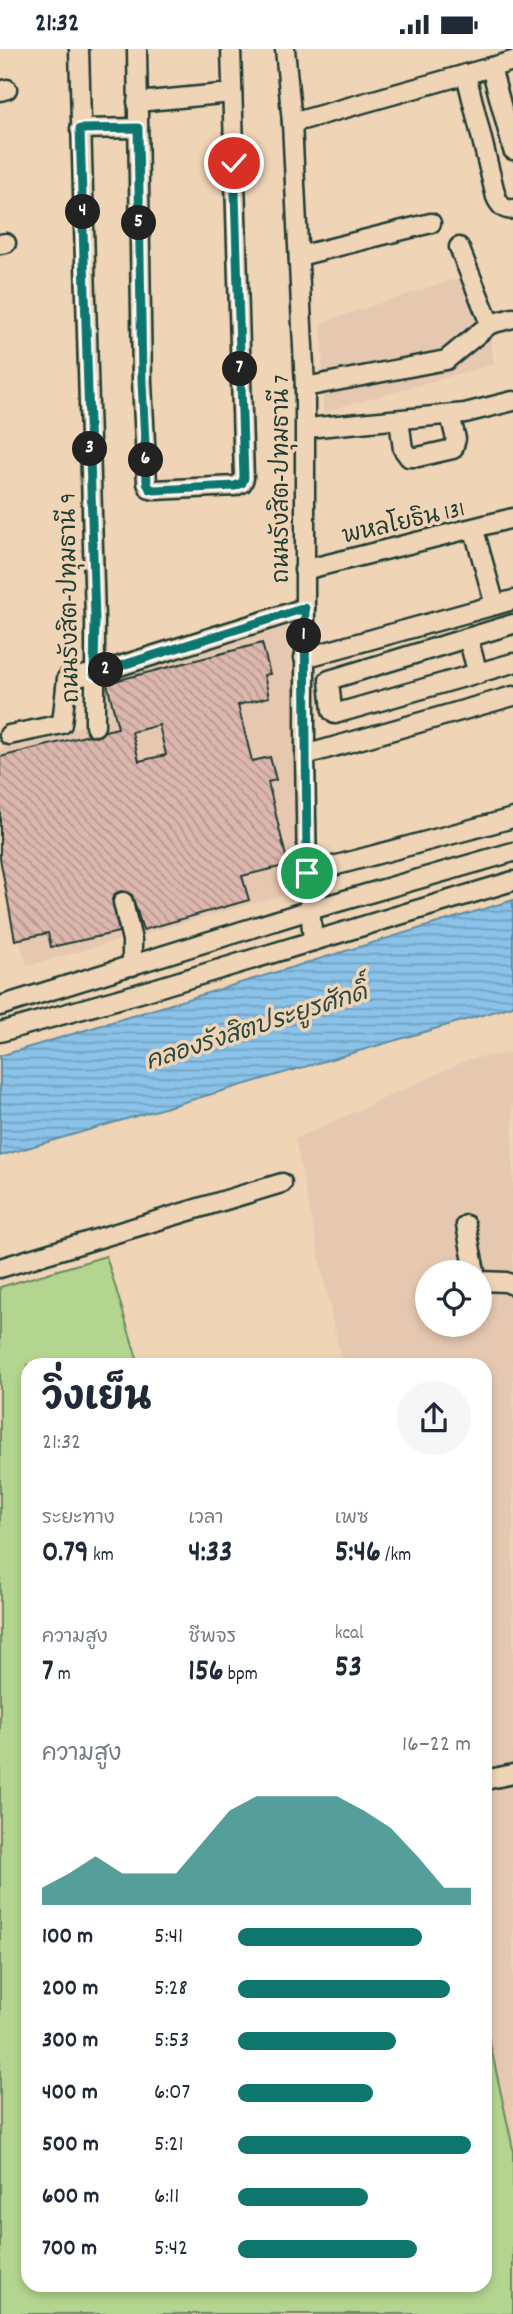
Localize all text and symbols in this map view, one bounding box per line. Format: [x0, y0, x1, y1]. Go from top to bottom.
text: 21:32 [35, 6, 79, 43]
pin [204, 133, 264, 193]
icon: check [215, 144, 253, 182]
pin: 4 [66, 195, 100, 229]
text: 4 [79, 198, 86, 225]
pin: 5 [122, 205, 156, 241]
text: 5 [134, 209, 143, 236]
pin: 7 [222, 351, 258, 387]
text: 7 [236, 355, 243, 382]
street label: ถนนรังสิต-ปทุมธานี 7 [265, 375, 300, 583]
pin: 3 [72, 431, 108, 467]
text: 3 [85, 435, 94, 462]
pin: 6 [128, 443, 164, 477]
text: 6 [141, 446, 150, 473]
street label: พหลโยธิน 131 [339, 491, 468, 555]
street label: ถนนรังสิต-ปทุมธานี 9 [51, 493, 90, 703]
pin: 1 [286, 619, 322, 653]
text: 1 [301, 622, 306, 649]
pin: 2 [88, 653, 124, 687]
text: 2 [101, 656, 110, 683]
pin [277, 843, 337, 903]
icon: arrive [288, 854, 326, 892]
water label: คลองรังสิตประยูรศักดิ์ [139, 967, 378, 1081]
map controls [415, 1260, 492, 1337]
button: locate [415, 1260, 492, 1337]
text: วิ่งเย็น [42, 1373, 151, 1428]
button: share [397, 1381, 471, 1455]
text: 21:32 [42, 1427, 81, 1460]
text: ระยะทาง [42, 1506, 115, 1533]
text: เวลา [188, 1506, 223, 1533]
text: เพซ [335, 1506, 369, 1533]
text: 0.79 [42, 1533, 89, 1576]
text: 4:33 [188, 1533, 232, 1576]
text: 5:46 [335, 1533, 381, 1576]
text: km [89, 1543, 114, 1570]
text: /km [381, 1543, 411, 1570]
text: kcal [335, 1621, 364, 1648]
text: ความสูง [42, 1625, 108, 1652]
text: ชีพจร [188, 1625, 236, 1652]
text: 53 [335, 1648, 362, 1691]
text: 7 [42, 1652, 54, 1695]
text: 156 [188, 1652, 224, 1695]
text: m [54, 1662, 71, 1689]
text: bpm [224, 1662, 258, 1689]
text: 16–22 m [402, 1729, 471, 1762]
text: ความสูง [42, 1739, 121, 1772]
text: 100 m [42, 1921, 93, 1954]
text: 5:41 [154, 1921, 183, 1954]
text: 200 m [42, 1973, 98, 2006]
text: 5:28 [154, 1973, 188, 2006]
text: 300 m [42, 2025, 98, 2058]
text: 5:53 [154, 2025, 189, 2058]
text: 400 m [42, 2077, 98, 2110]
text: 6:07 [154, 2077, 190, 2110]
text: 500 m [42, 2129, 99, 2162]
text: 5:21 [154, 2129, 184, 2162]
text: 600 m [42, 2181, 99, 2214]
text: 6:11 [154, 2181, 179, 2214]
text: 700 m [42, 2233, 97, 2266]
text: 5:42 [154, 2233, 188, 2266]

